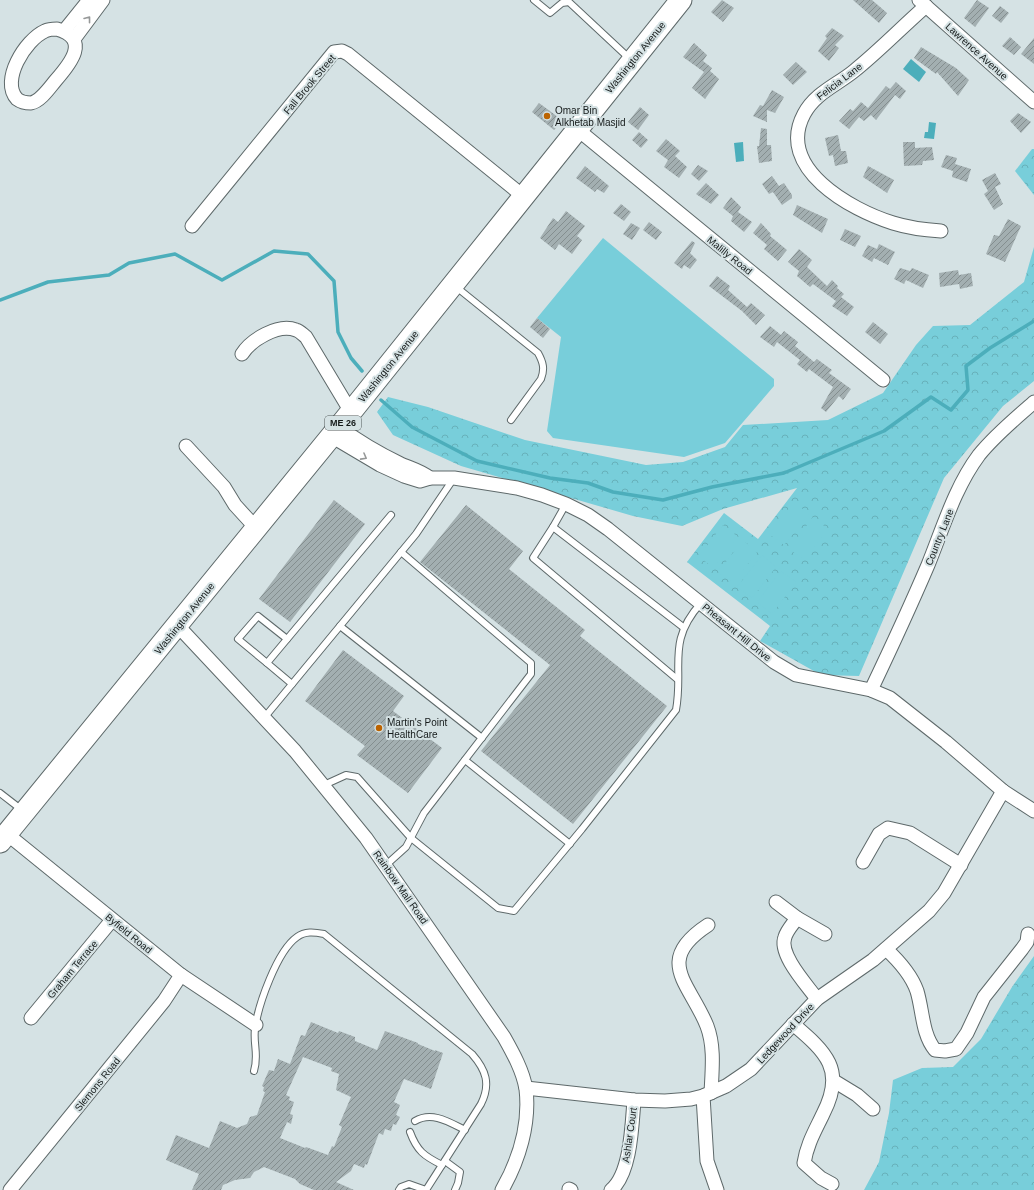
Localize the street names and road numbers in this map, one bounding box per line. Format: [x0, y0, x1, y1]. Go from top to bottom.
street label: Washington Avenue [603, 19, 668, 95]
street label: Lawrence Avenue [944, 21, 1010, 82]
street label: Fall Brook Street [281, 52, 338, 116]
street label: Felicia Lane [814, 61, 864, 102]
street label: Malilly Road [705, 234, 754, 277]
street label: Washington Avenue [356, 328, 421, 404]
road number: ME 26 [325, 416, 361, 430]
street label: Country Lane [923, 507, 956, 567]
street label: Washington Avenue [152, 580, 217, 656]
street label: Pheasant Hill Drive [700, 601, 774, 664]
street label: Rainbow Mall Road [371, 849, 430, 926]
street label: Byfield Road [103, 911, 154, 956]
street label: Graham Terrace [45, 938, 100, 1000]
street label: Ledgewood Drive [755, 1001, 816, 1066]
street label: Slemons Road [72, 1055, 122, 1113]
street label: Ashlar Court [620, 1107, 639, 1163]

